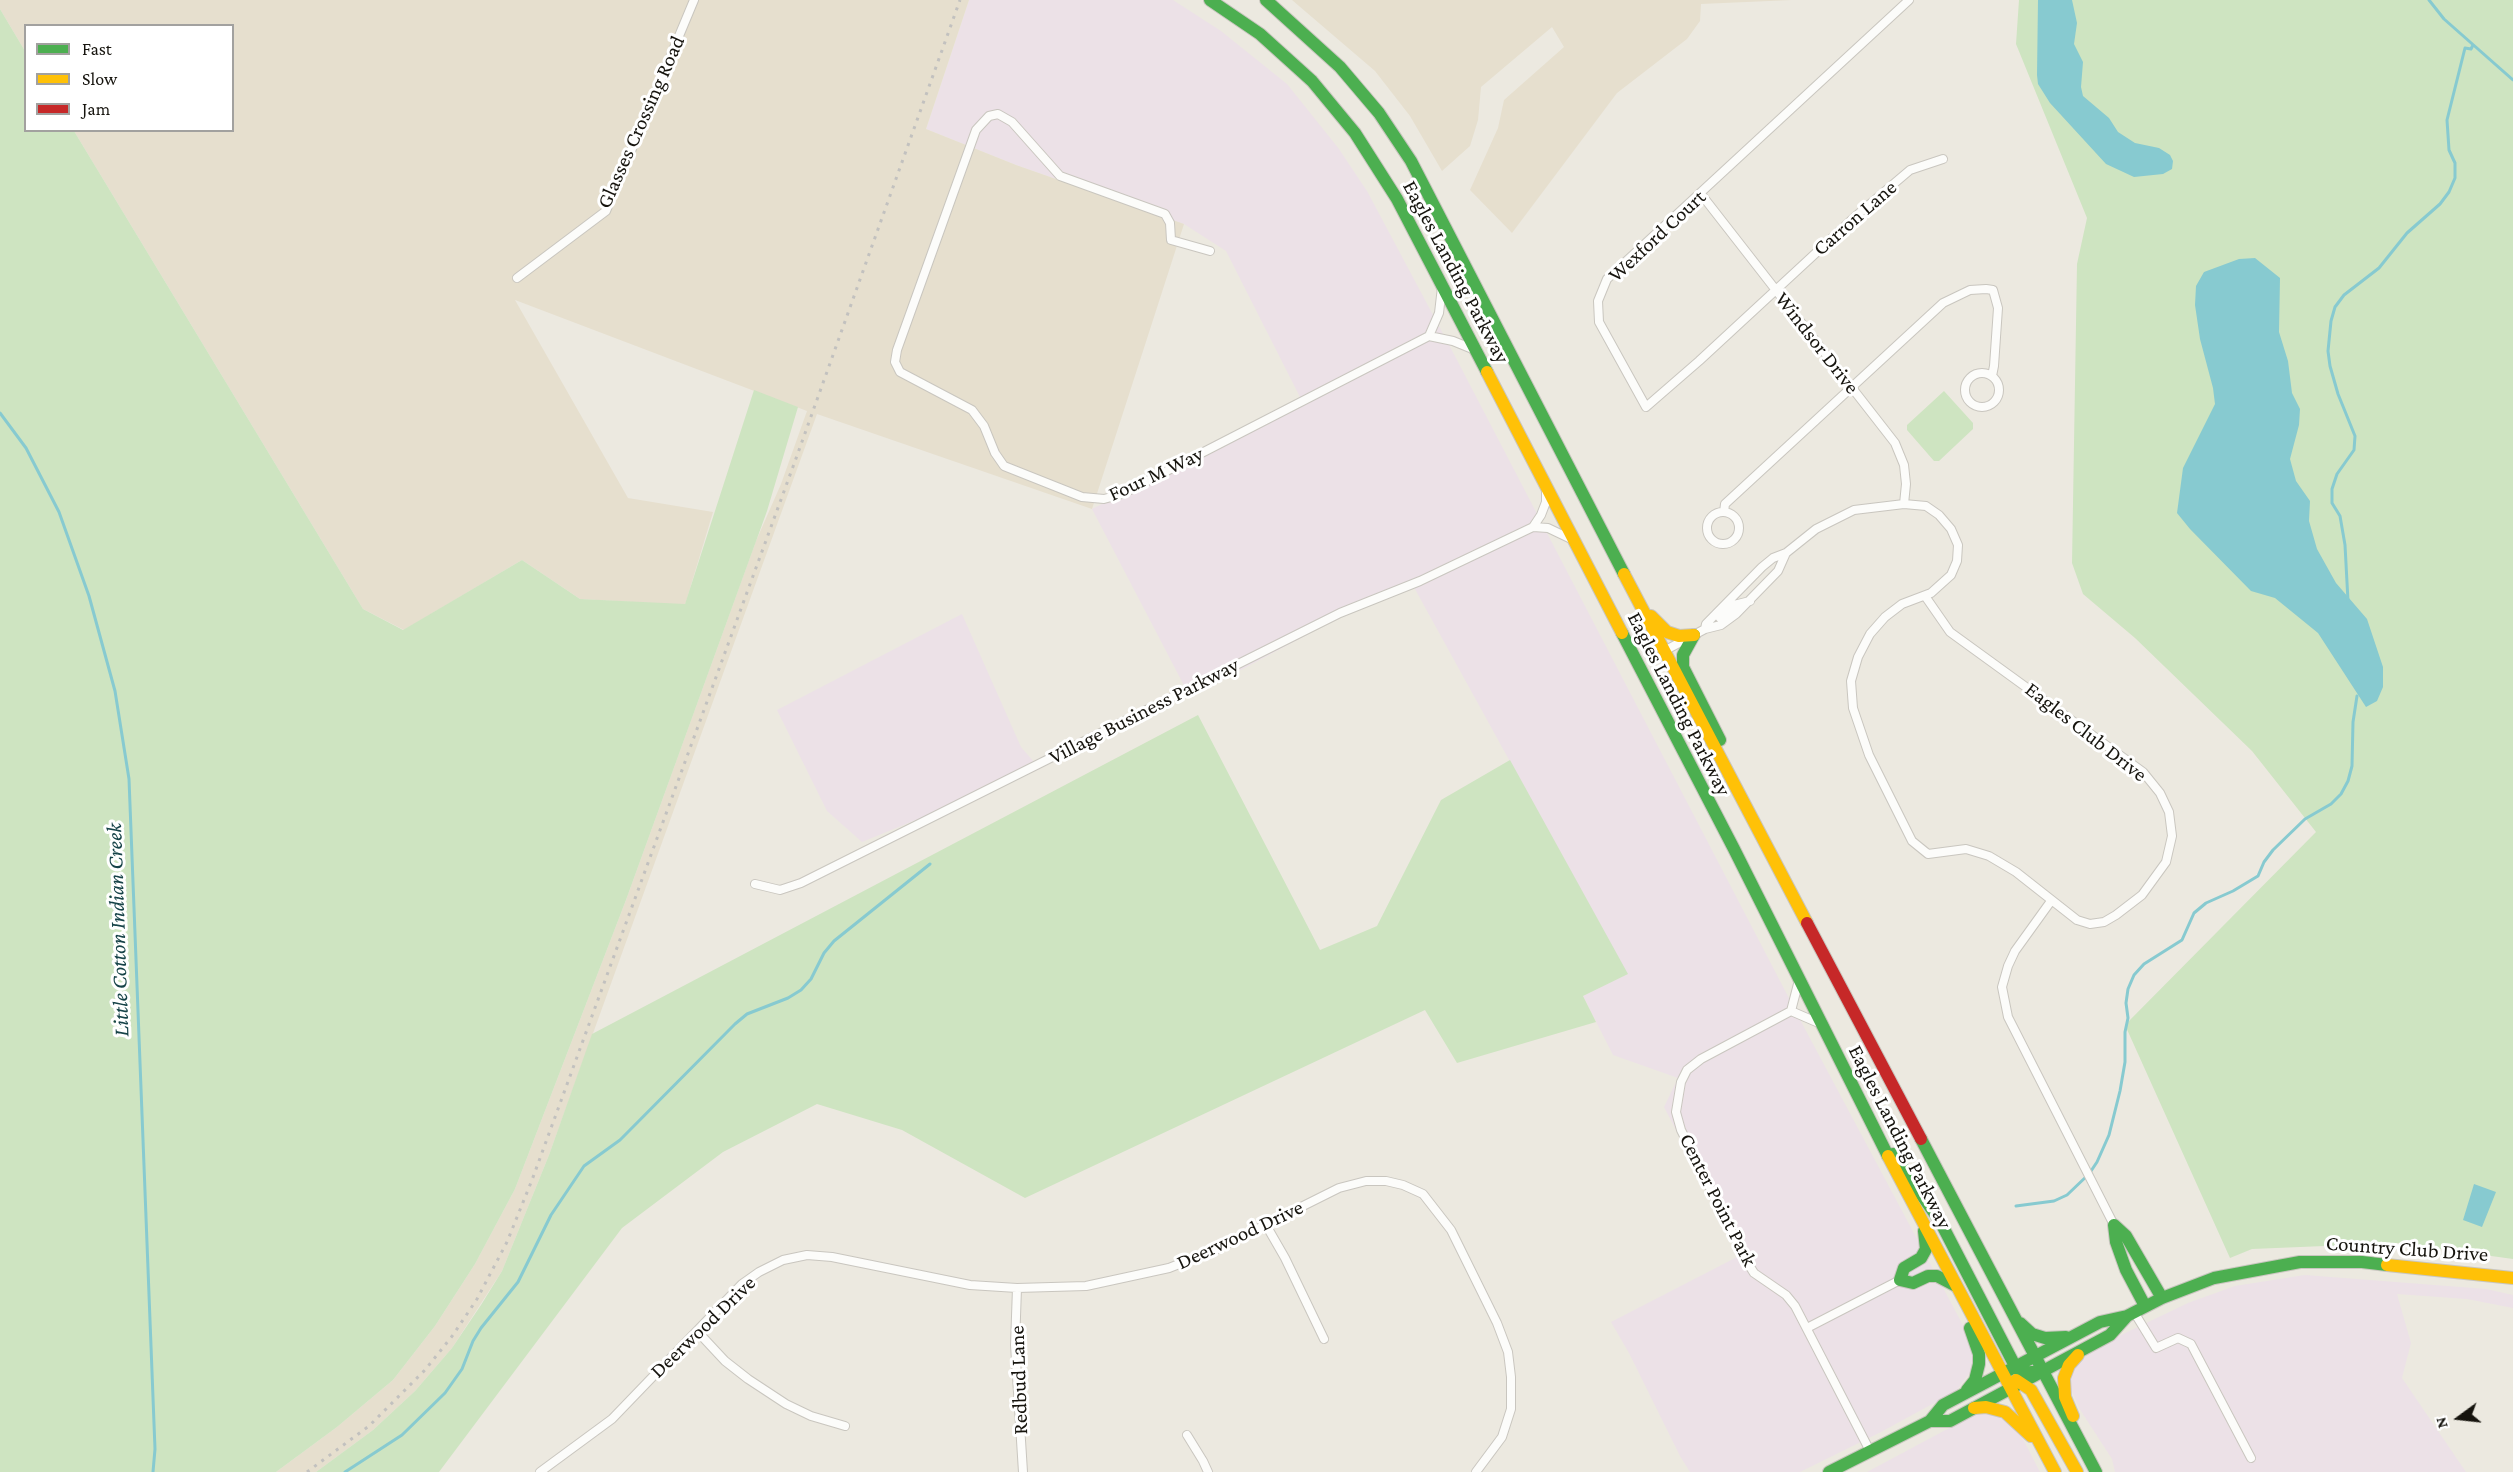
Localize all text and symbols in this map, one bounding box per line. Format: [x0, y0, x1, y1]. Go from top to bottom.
legend [24, 24, 234, 132]
street label: Glasses Crossing Road [592, 32, 690, 212]
text: Fast [82, 39, 112, 59]
text: Slow [82, 69, 117, 89]
text: Jam [82, 99, 110, 119]
street label: Carron Lane [1808, 175, 1902, 261]
street label: Eagles Landing Parkway [1397, 176, 1515, 368]
street label: Wexford Court [1603, 184, 1711, 288]
street label: Windsor Drive [1769, 287, 1865, 399]
street label: Four M Way [1105, 441, 1207, 507]
street label: Eagles Landing Parkway [1622, 608, 1736, 800]
street label: Village Business Parkway [1045, 652, 1243, 770]
street label: Eagles Club Drive [2020, 677, 2152, 787]
water label: Little Cotton Indian Creek [101, 823, 135, 1037]
street label: Eagles Landing Parkway [1843, 1041, 1957, 1233]
street label: Center Point Park [1674, 1129, 1762, 1271]
street label: Deerwood Drive [1173, 1195, 1307, 1275]
street label: Country Club Drive [2325, 1231, 2489, 1267]
street label: Deerwood Drive [645, 1270, 761, 1384]
street label: Redbud Lane [1005, 1325, 1033, 1435]
north arrow [2429, 1388, 2489, 1448]
text: N [2432, 1415, 2451, 1430]

